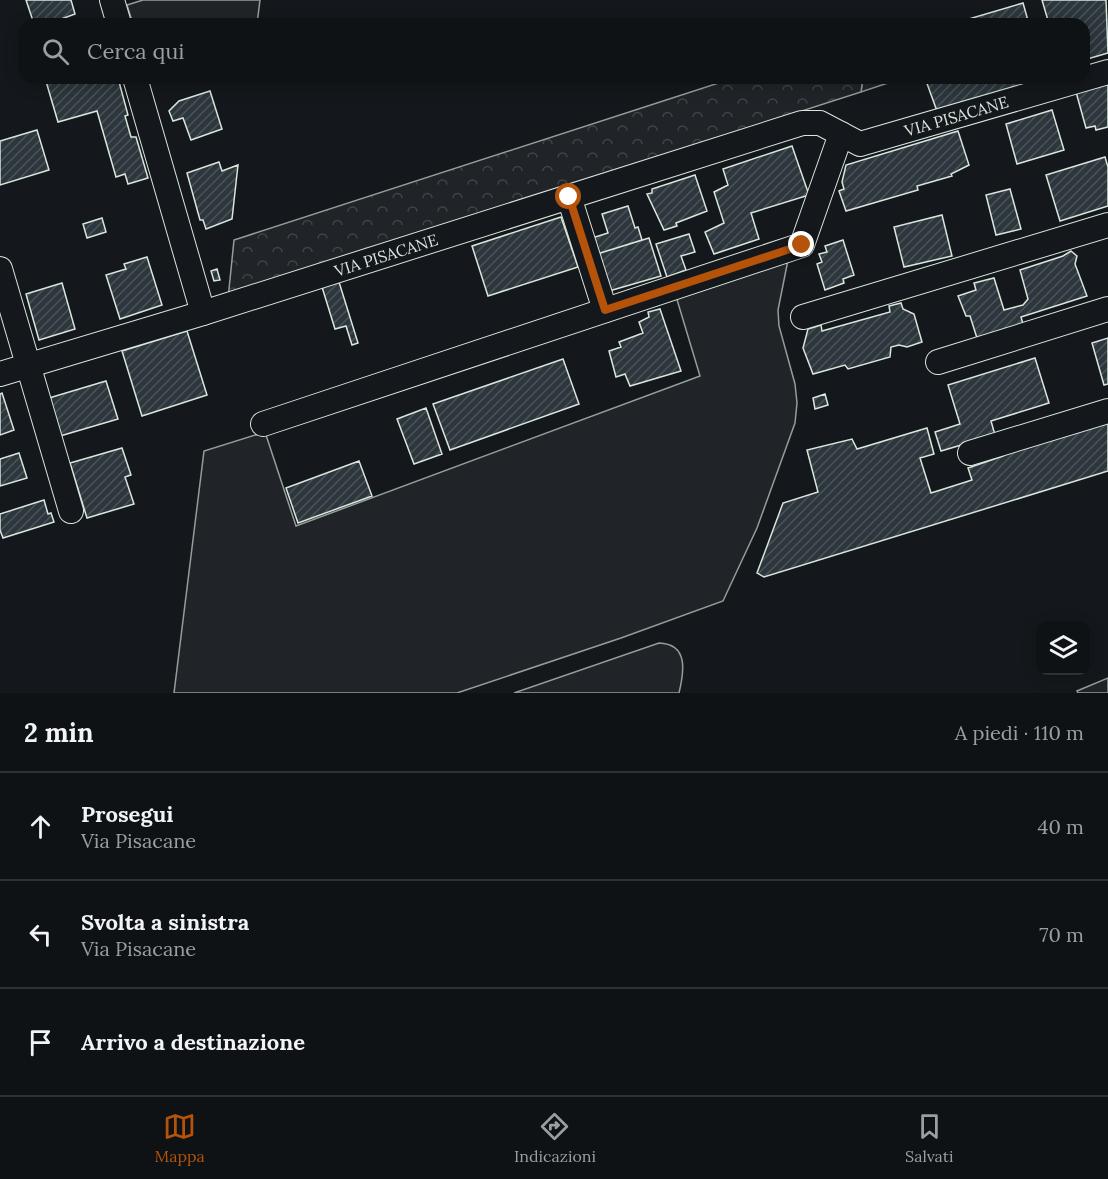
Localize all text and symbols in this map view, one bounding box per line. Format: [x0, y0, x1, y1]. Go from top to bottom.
search box [18, 18, 1090, 84]
icon: search [39, 35, 72, 68]
text: Cerca qui [87, 37, 184, 65]
street label: VIA PISACANE [901, 91, 1011, 141]
route start [555, 183, 581, 209]
street label: VIA PISACANE [331, 229, 440, 281]
route end [788, 231, 814, 257]
map controls [1036, 621, 1090, 675]
button: layers [1036, 621, 1090, 675]
text: 2 min [24, 716, 94, 749]
text: A piedi · 110 m [955, 720, 1084, 745]
text: Prosegui [81, 800, 173, 828]
icon: ahead [24, 810, 57, 843]
text: 40 m [1038, 814, 1084, 839]
text: Via Pisacane [81, 828, 196, 853]
text: Svolta a sinistra [81, 908, 249, 936]
icon: left [24, 918, 57, 951]
text: 70 m [1039, 922, 1084, 947]
text: Via Pisacane [81, 936, 196, 961]
icon: arrive [24, 1026, 57, 1059]
text: Arrivo a destinazione [81, 1028, 305, 1056]
tab: Mappa [155, 1110, 205, 1166]
tab: Indicazioni [514, 1110, 596, 1166]
tab: Salvati [905, 1110, 953, 1166]

